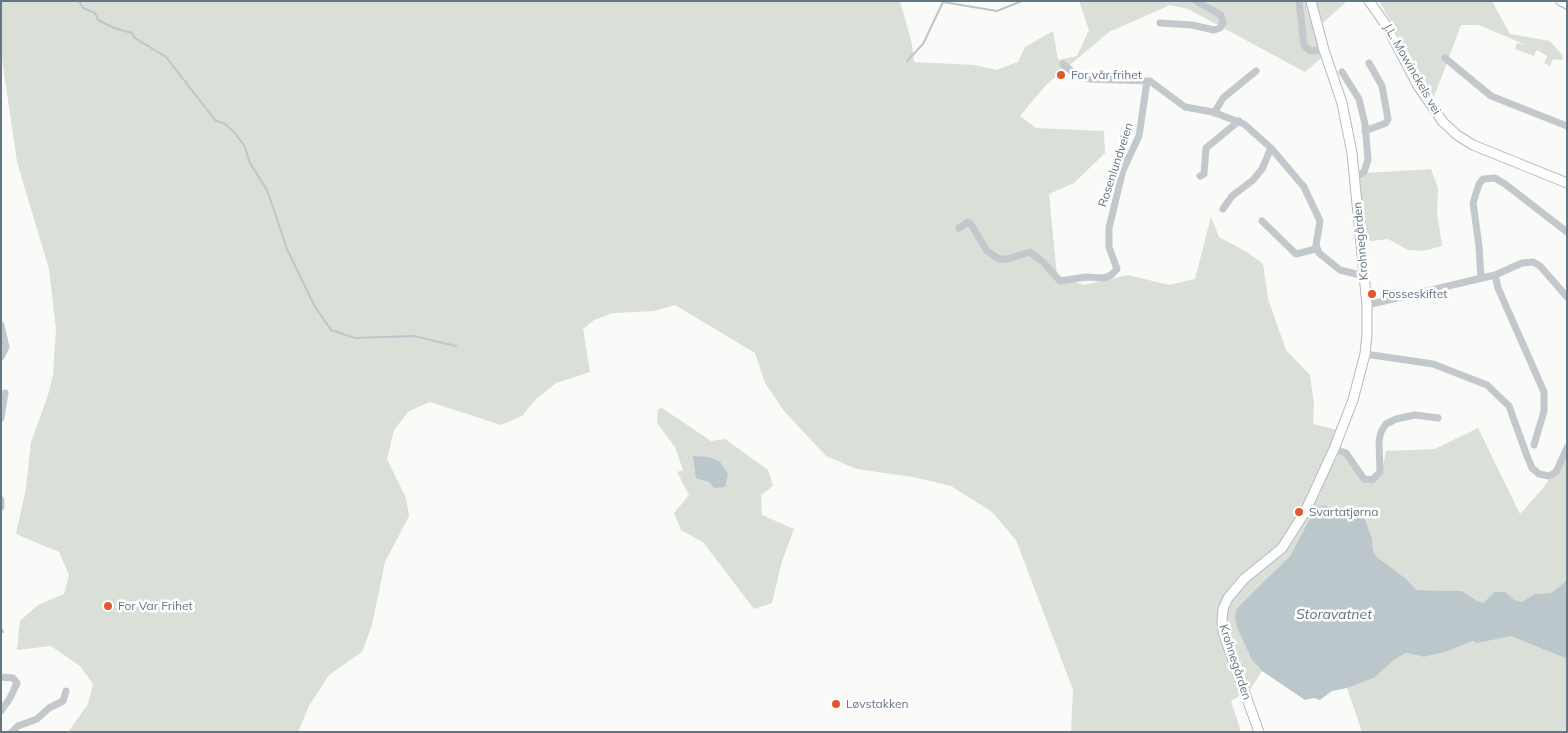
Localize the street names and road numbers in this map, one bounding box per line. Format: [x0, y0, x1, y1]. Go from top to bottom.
street label: J.L. Mowinckels vei [1380, 21, 1444, 117]
street label: Rosenlundveien [1096, 121, 1136, 209]
street label: Krohnegården [1350, 201, 1372, 281]
street label: Krohnegården [1216, 622, 1254, 702]

